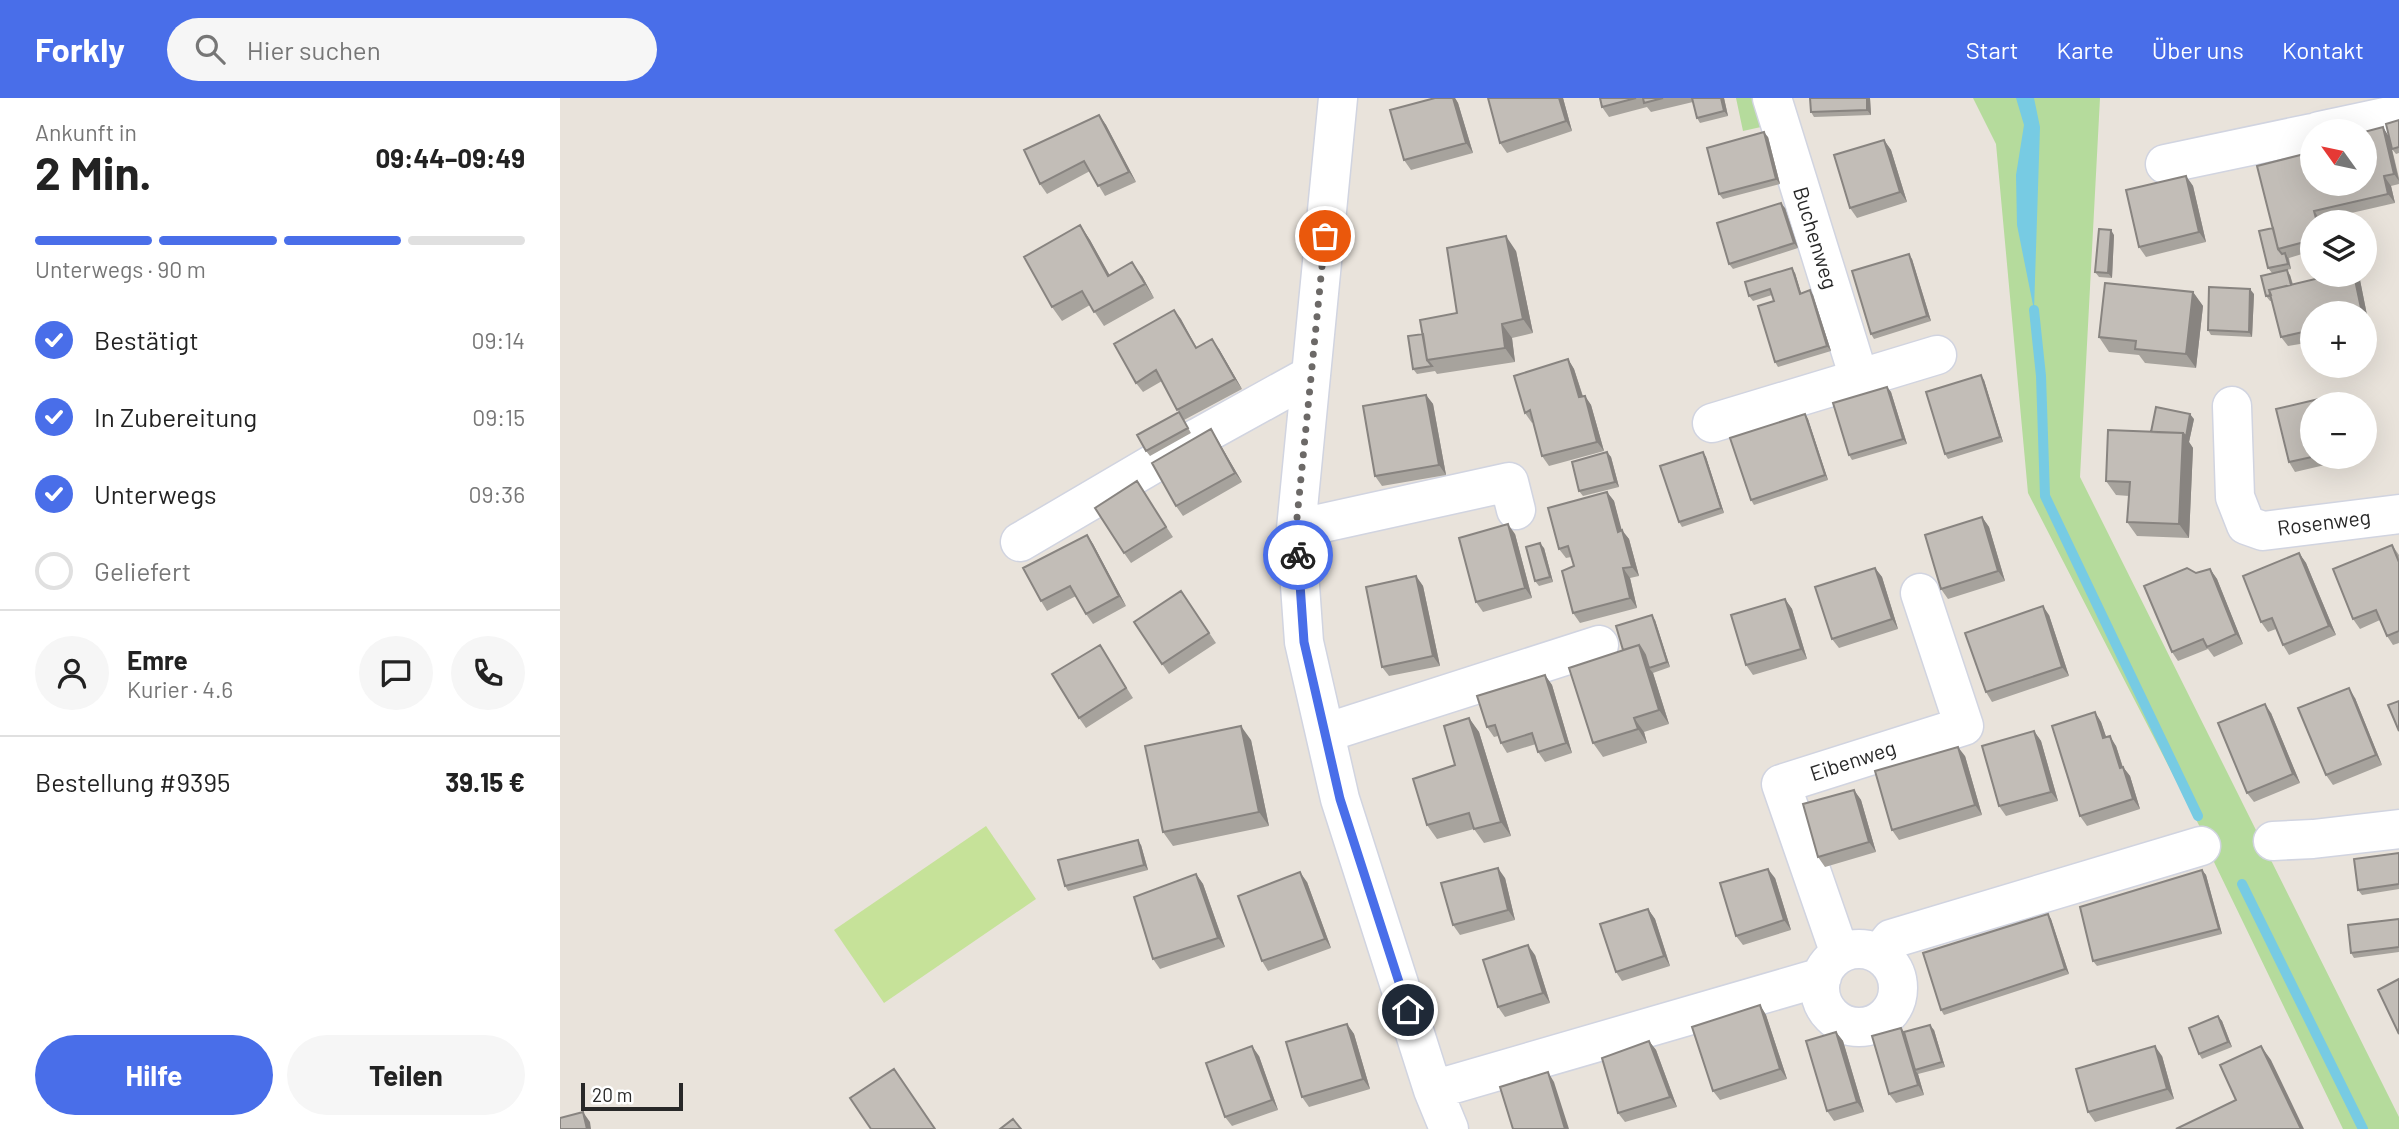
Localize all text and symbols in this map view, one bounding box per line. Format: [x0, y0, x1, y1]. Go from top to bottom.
search box [167, 18, 657, 81]
text: Forkly [35, 29, 125, 69]
icon: search [191, 30, 229, 68]
text: Hier suchen [247, 34, 381, 65]
text: Start [1966, 35, 2019, 64]
text: Karte [2057, 35, 2114, 64]
text: Über uns [2152, 35, 2244, 64]
text: Kontakt [2282, 35, 2364, 64]
text: Ankunft in [35, 118, 137, 146]
north arrow [2300, 119, 2376, 196]
map controls [2300, 119, 2377, 469]
text: 09:44–09:49 [375, 142, 525, 173]
text: 2 Min. [35, 144, 152, 199]
street label: Buchenweg [1789, 183, 1844, 292]
pin [1295, 206, 1355, 266]
button: layers [2300, 210, 2377, 287]
icon: bag [1306, 217, 1344, 255]
text: Unterwegs · 90 m [35, 255, 206, 283]
button: + [2300, 301, 2377, 378]
icon: check [35, 321, 73, 359]
text: Bestätigt [94, 324, 199, 355]
text: 09:14 [472, 326, 525, 354]
button: − [2300, 392, 2377, 469]
icon: check [35, 398, 73, 436]
text: In Zubereitung [94, 401, 257, 432]
text: 09:15 [472, 403, 525, 431]
icon: check [35, 475, 73, 513]
text: Unterwegs [94, 478, 216, 509]
text: 09:36 [469, 480, 525, 508]
street label: Rosenweg [2276, 503, 2372, 540]
courier [1263, 520, 1333, 590]
icon: bike [1279, 536, 1317, 574]
text: Geliefert [94, 555, 191, 586]
button: person [35, 636, 109, 710]
button: chat [359, 636, 433, 710]
button: phone [451, 636, 525, 710]
text: Emre [127, 644, 188, 675]
text: Kurier · 4.6 [127, 675, 233, 703]
street label: Eibenweg [1806, 734, 1899, 785]
text: Bestellung #9395 [35, 766, 230, 797]
text: 39.15 € [445, 766, 525, 797]
pin [1378, 980, 1438, 1040]
icon: home [1389, 991, 1427, 1029]
button: Hilfe [35, 1035, 273, 1115]
button: Teilen [287, 1035, 525, 1115]
scale bar [581, 1080, 682, 1112]
text: 20 m [592, 1083, 632, 1106]

